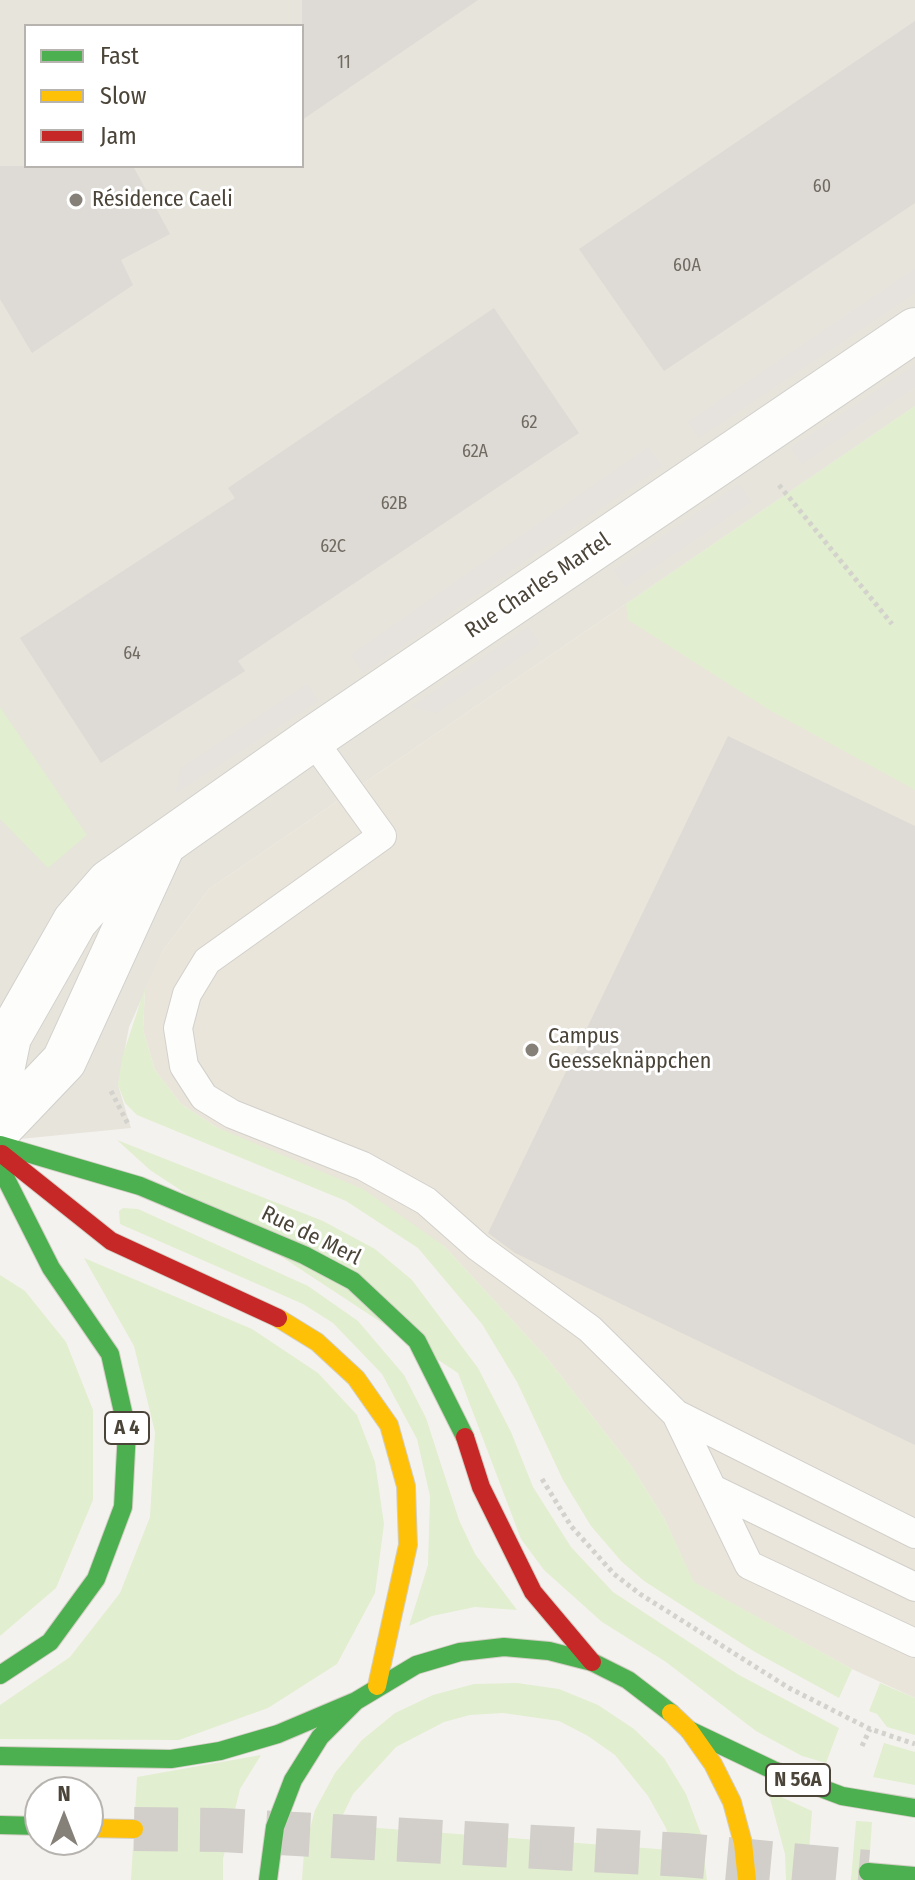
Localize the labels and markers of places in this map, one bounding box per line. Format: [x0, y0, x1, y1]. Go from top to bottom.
place label: Résidence Caeli [92, 187, 233, 213]
marker: Résidence Caeli [67, 191, 85, 209]
place label: Campus Geesseknäppchen [548, 1024, 711, 1076]
marker: Campus Geesseknäppchen [523, 1041, 541, 1059]

